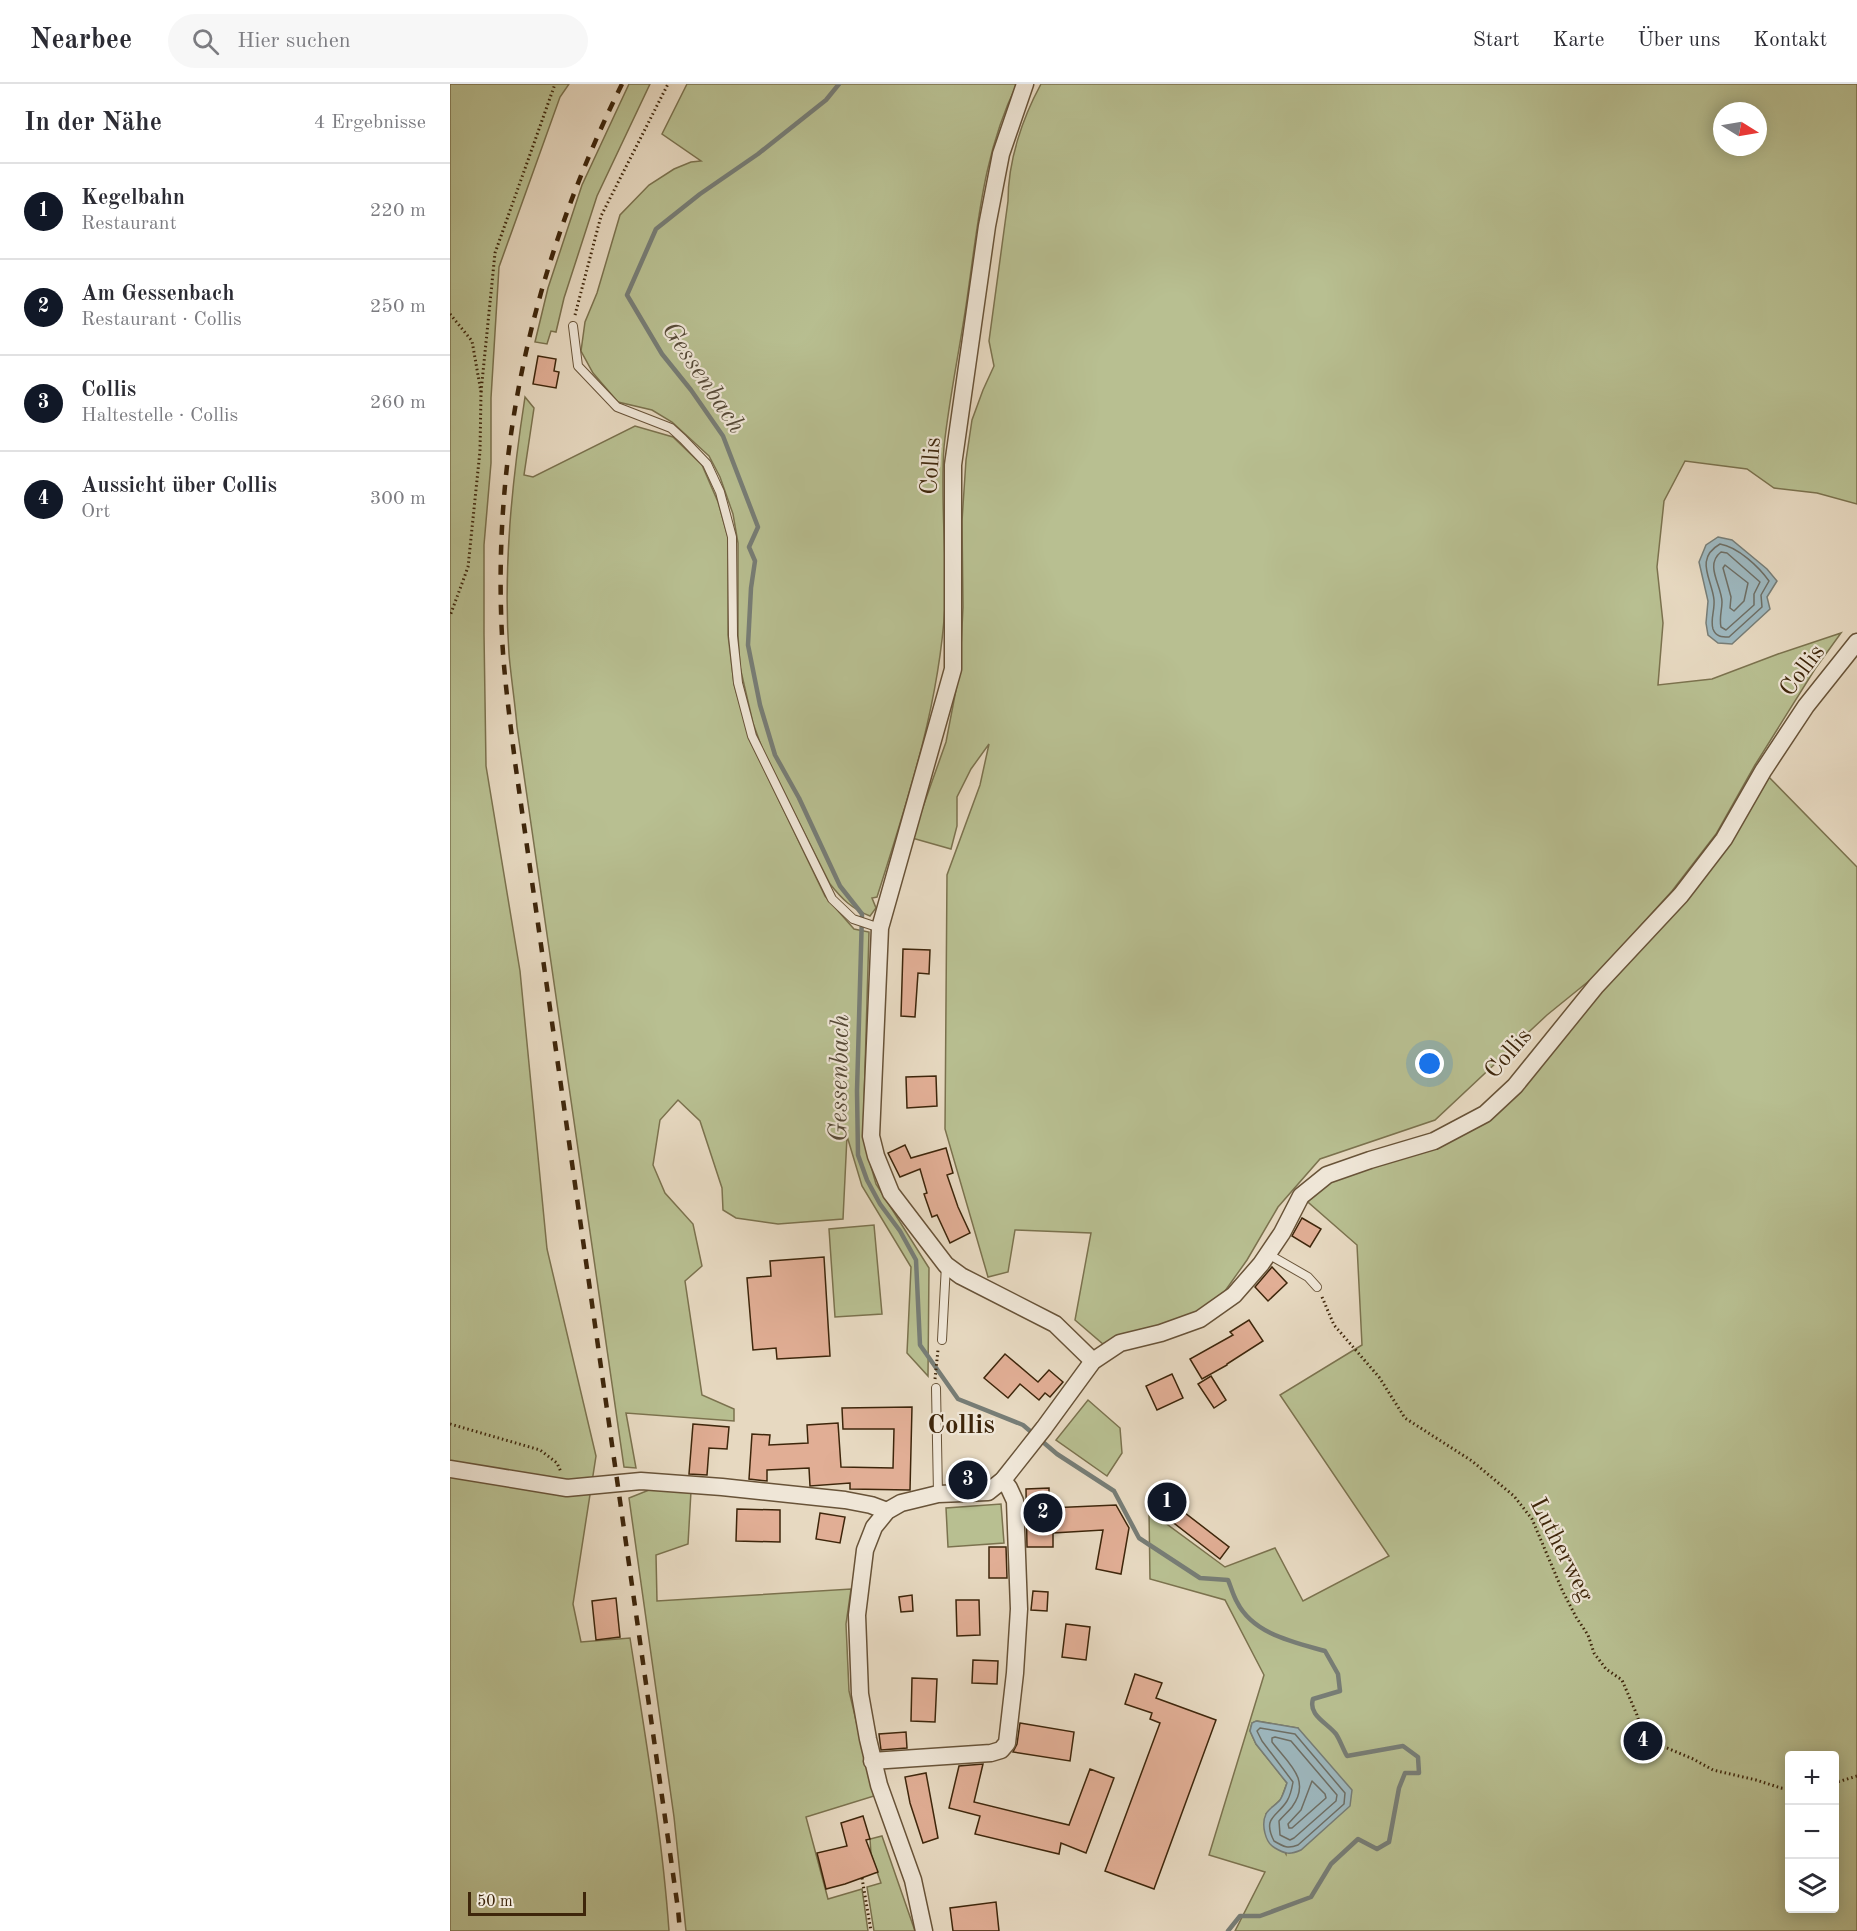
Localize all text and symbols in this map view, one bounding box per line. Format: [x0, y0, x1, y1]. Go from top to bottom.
search box [168, 14, 588, 68]
icon: search [189, 25, 222, 58]
text: Nearbee [30, 27, 132, 55]
text: Hier suchen [237, 30, 351, 52]
text: Start [1473, 30, 1520, 51]
text: Karte [1553, 30, 1604, 51]
text: Über uns [1637, 30, 1720, 51]
text: Kontakt [1753, 30, 1827, 51]
north arrow [1713, 102, 1767, 156]
text: In der Nähe [24, 110, 162, 136]
text: 4 Ergebnisse [314, 113, 426, 133]
text: Kegelbahn [81, 187, 185, 209]
text: 1 [38, 201, 49, 221]
text: 220 m [370, 201, 426, 221]
text: Restaurant [81, 214, 177, 234]
text: Am Gessenbach [81, 283, 235, 305]
text: 2 [38, 297, 49, 317]
text: 250 m [370, 297, 426, 317]
text: Restaurant · Collis [81, 310, 242, 330]
water label: Gessenbach [656, 318, 750, 438]
text: Collis [81, 379, 136, 401]
text: 3 [38, 393, 49, 413]
text: 260 m [370, 393, 426, 413]
text: Haltestelle · Collis [81, 406, 238, 426]
street label: Collis [918, 436, 946, 496]
text: Aussicht über Collis [81, 475, 277, 497]
text: 4 [38, 489, 49, 509]
text: 300 m [370, 489, 426, 509]
text: Ort [81, 502, 110, 522]
street label: Collis [1776, 641, 1830, 701]
water label: Gessenbach [826, 1014, 854, 1142]
street label: Collis [1481, 1024, 1537, 1084]
your location [1415, 1049, 1444, 1078]
district label: Collis [927, 1412, 995, 1439]
pin: 3 [948, 1458, 988, 1502]
pin: 1 [1148, 1480, 1186, 1524]
pin: 2 [1024, 1490, 1062, 1536]
street label: Lutherweg [1525, 1494, 1597, 1606]
pin: 4 [1624, 1718, 1662, 1764]
map controls [1785, 1751, 1839, 1913]
button: + [1785, 1751, 1839, 1805]
button: − [1785, 1805, 1839, 1859]
button: layers [1785, 1859, 1839, 1913]
scale bar [468, 1889, 586, 1916]
text: 50 m [477, 1894, 513, 1910]

